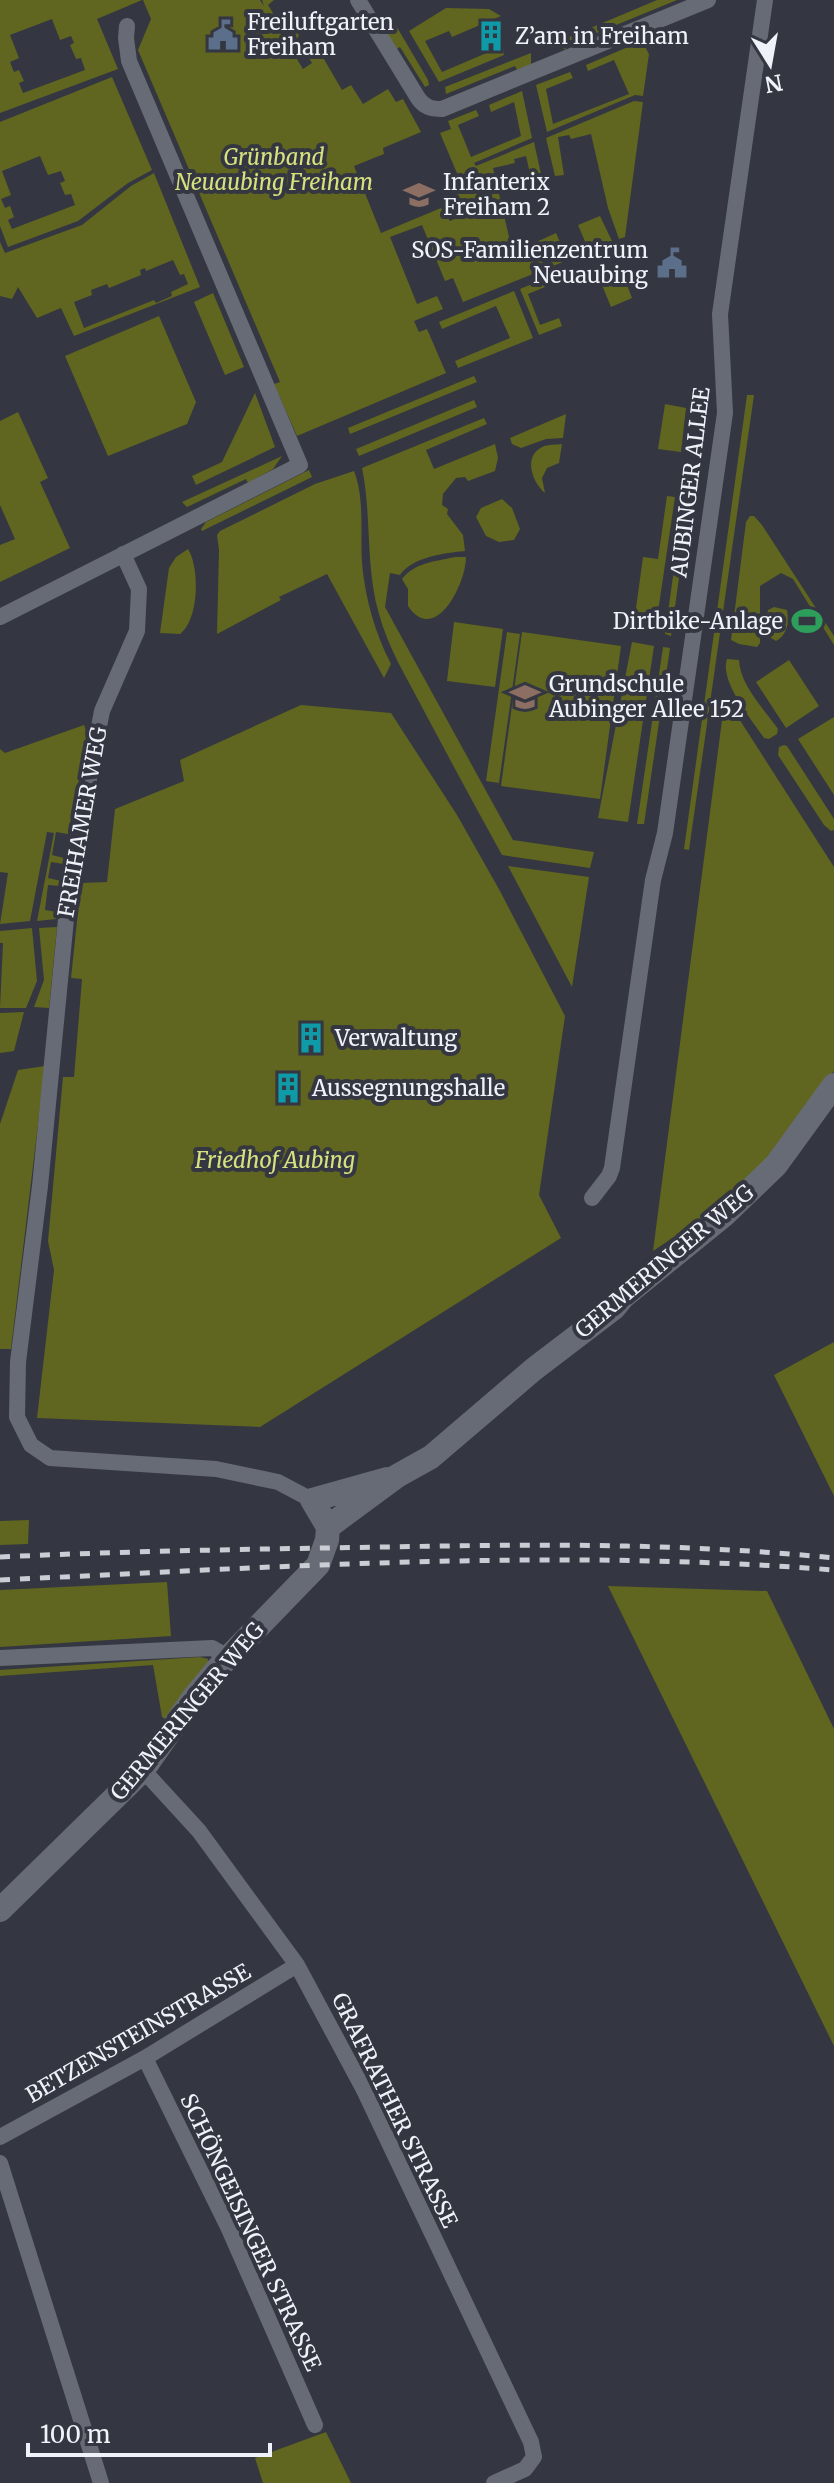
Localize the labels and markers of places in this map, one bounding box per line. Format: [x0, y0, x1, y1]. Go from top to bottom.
place label: Freiluftgarten Freiham [247, 8, 394, 61]
public building icon: Freiluftgarten Freiham [206, 18, 240, 52]
building icon: Z’am in Freiham [474, 19, 508, 53]
place label: Z’am in Freiham [515, 22, 689, 50]
place label: Infanterix Freiham 2 [443, 168, 550, 221]
school or university icon: Infanterix Freiham 2 [402, 178, 436, 212]
place label: SOS-Familienzentrum Neuaubing [411, 236, 648, 289]
public building icon: SOS-Familienzentrum Neuaubing [655, 246, 689, 280]
sports icon: Dirtbike-Anlage [790, 604, 824, 638]
place label: Dirtbike-Anlage [613, 607, 783, 635]
place label: Grundschule Aubinger Allee 152 [548, 670, 744, 723]
school or university icon: Grundschule Aubinger Allee 152 [508, 680, 542, 714]
building icon: Verwaltung [294, 1021, 328, 1055]
place label: Verwaltung [334, 1024, 457, 1052]
building icon: Aussegnungshalle [271, 1071, 305, 1105]
place label: Aussegnungshalle [311, 1074, 505, 1102]

